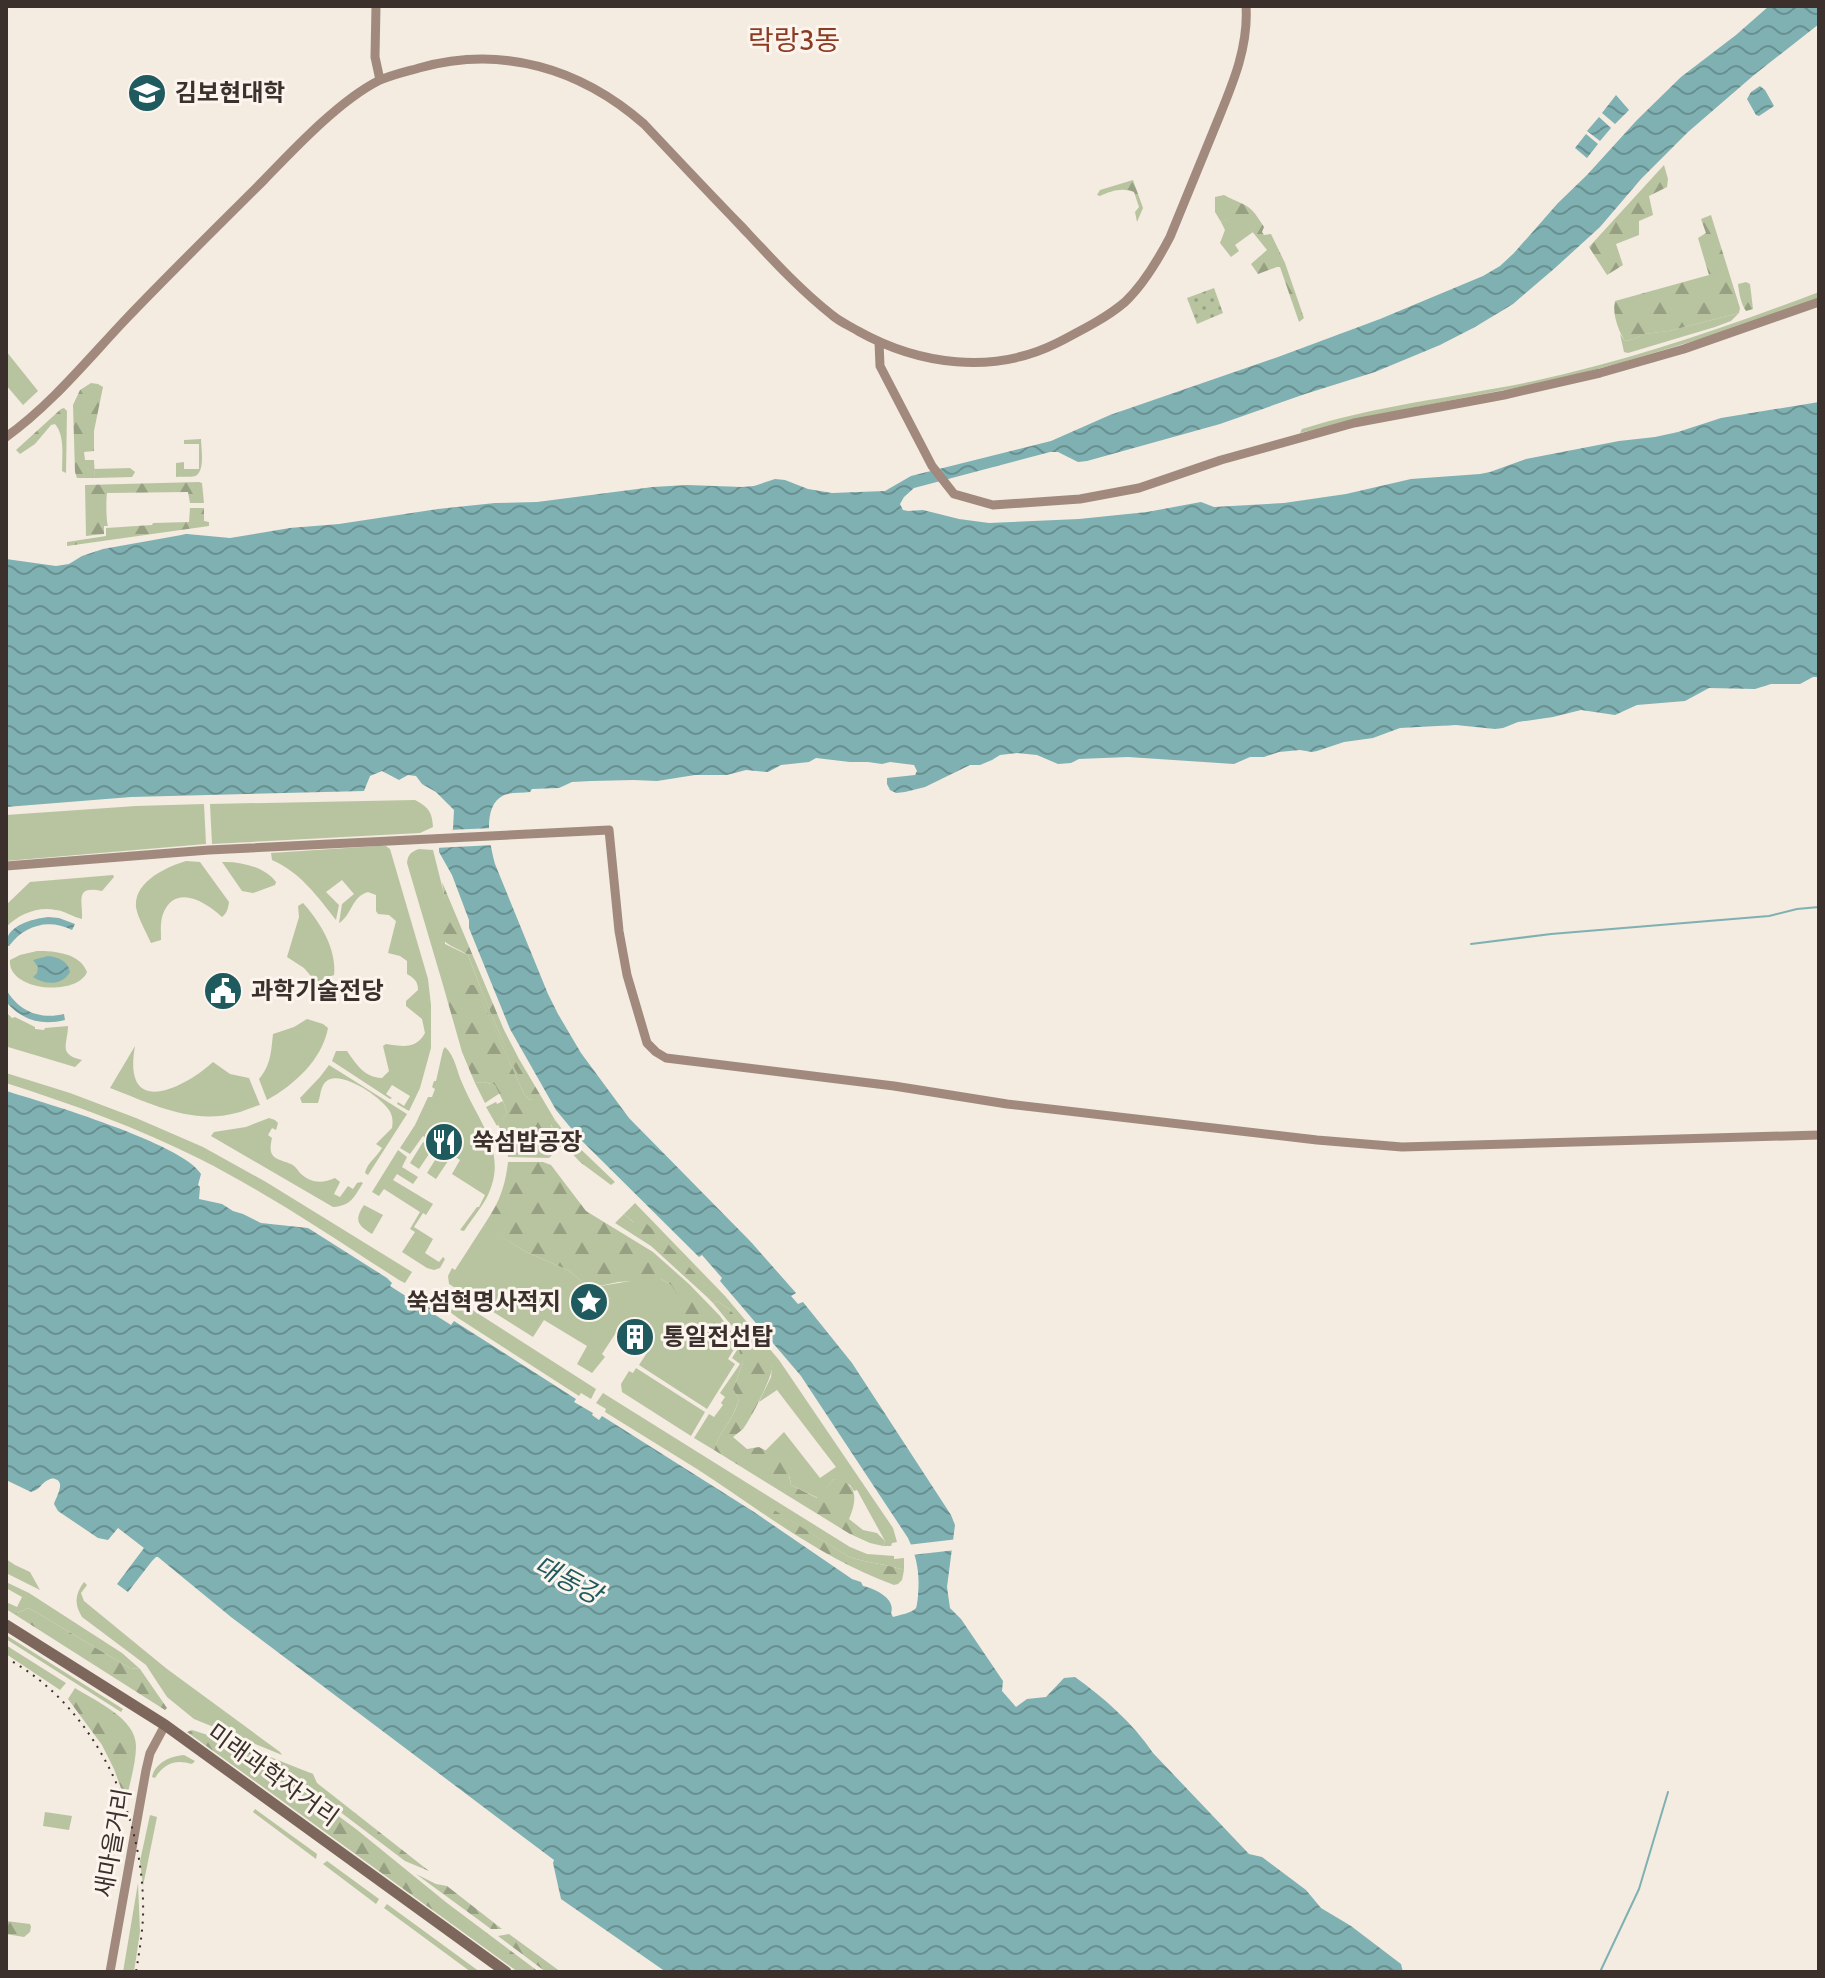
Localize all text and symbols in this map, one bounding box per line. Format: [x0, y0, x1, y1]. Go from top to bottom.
district label: 락랑3동 [748, 23, 840, 57]
school or university icon: 김보현대학 [126, 72, 168, 114]
place label: 김보현대학 [175, 78, 285, 107]
public building icon: 과학기술전당 [202, 970, 244, 1012]
place label: 과학기술전당 [251, 976, 383, 1005]
restaurant icon: 쑥섬밥공장 [423, 1121, 465, 1163]
place label: 쑥섬밥공장 [472, 1127, 582, 1156]
place icon: 쑥섬혁명사적지 [568, 1281, 610, 1323]
place label: 쑥섬혁명사적지 [406, 1287, 561, 1316]
building icon: 통일전선탑 [614, 1316, 656, 1358]
place label: 통일전선탑 [663, 1322, 773, 1351]
water label: 대동강 [529, 1549, 610, 1612]
street label: 미래과학자거리 [202, 1717, 344, 1832]
street label: 새마을거리 [89, 1786, 136, 1900]

